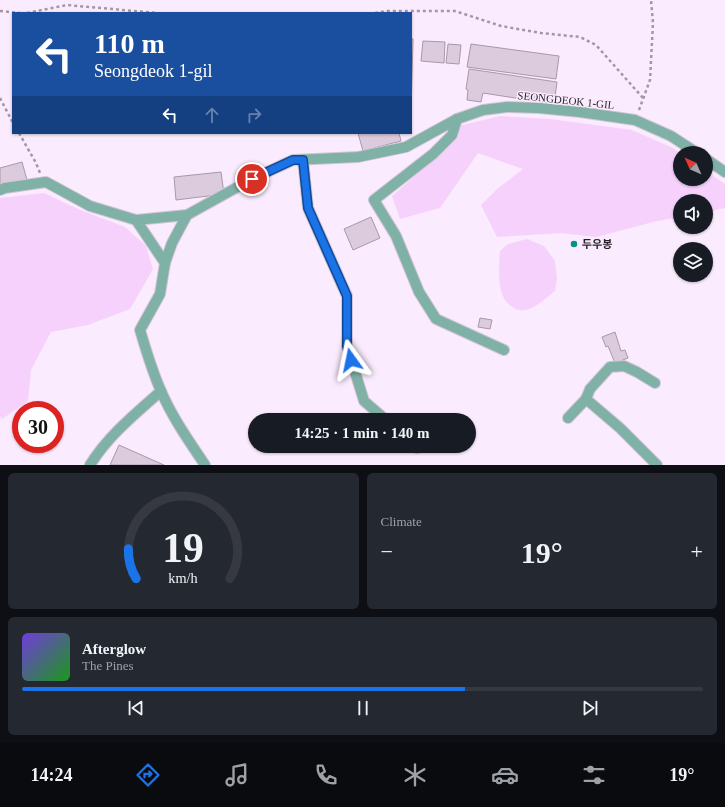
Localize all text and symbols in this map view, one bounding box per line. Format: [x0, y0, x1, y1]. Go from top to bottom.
icon: left [28, 28, 80, 80]
text: 110 m [94, 28, 165, 59]
text: Seongdeok 1-gil [94, 61, 213, 81]
street label: SEONGDEOK 1-GIL [517, 89, 615, 111]
icon: left [159, 104, 181, 126]
icon: ahead [201, 104, 223, 126]
icon: right [243, 104, 265, 126]
north arrow [673, 146, 713, 186]
map controls [673, 146, 713, 282]
pin [235, 162, 269, 196]
icon: arrive [241, 168, 263, 190]
button: sound [673, 194, 713, 234]
place label: 두우봉 [582, 238, 612, 250]
marker: 두우봉 [569, 239, 579, 249]
button: layers [673, 242, 713, 282]
position arrow [330, 339, 372, 381]
speed limit sign: 30 [12, 401, 64, 453]
text: 14:25 · 1 min · 140 m [295, 425, 430, 441]
text: Climate [381, 514, 422, 529]
text: 19 [162, 525, 204, 571]
text: 19° [521, 536, 563, 569]
text: − [381, 539, 393, 564]
text: + [691, 539, 703, 564]
text: km/h [169, 570, 198, 586]
text: Afterglow [82, 641, 146, 657]
text: The Pines [82, 658, 134, 673]
icon: previous [125, 697, 147, 719]
icon: pause [352, 697, 374, 719]
icon: next [579, 697, 601, 719]
icon: directions [134, 761, 162, 789]
icon: music [223, 761, 251, 789]
icon: phone [312, 761, 340, 789]
icon: climate [401, 761, 429, 789]
icon: car [491, 761, 519, 789]
icon: filters [580, 761, 608, 789]
text: 14:24 [31, 765, 73, 785]
text: 19° [669, 765, 694, 785]

